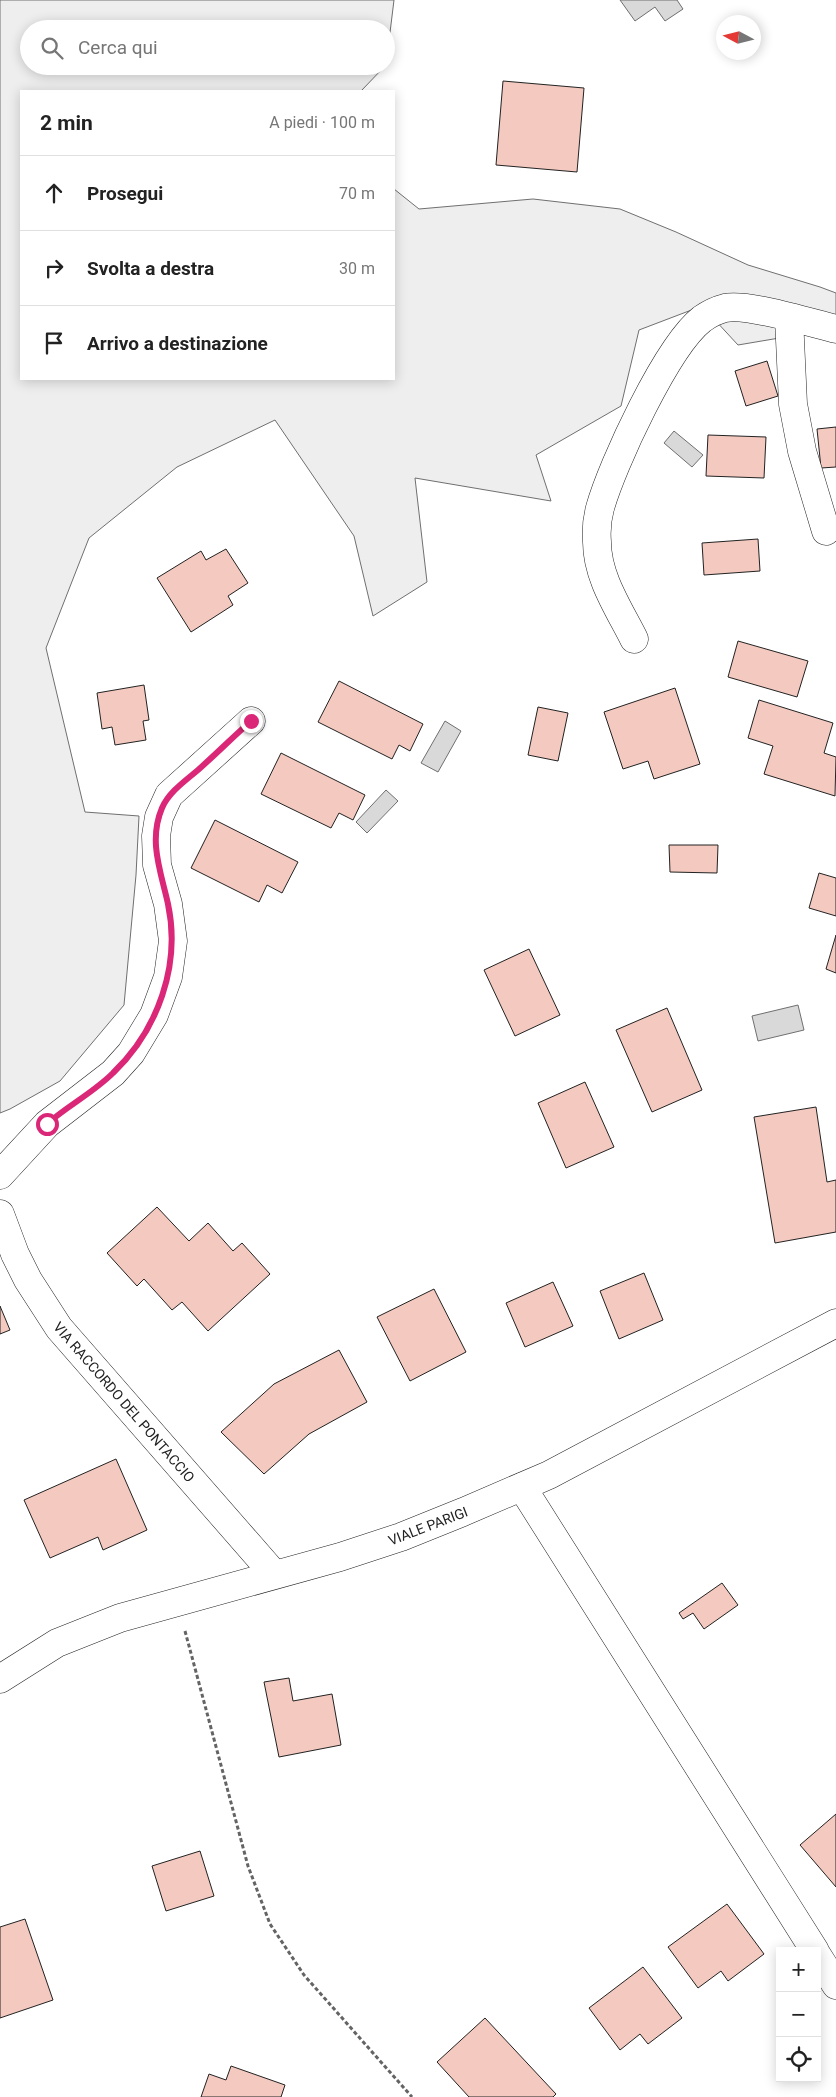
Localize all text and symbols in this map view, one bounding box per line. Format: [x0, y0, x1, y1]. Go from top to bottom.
north arrow [716, 15, 761, 60]
search box [20, 20, 395, 75]
icon: search [38, 34, 66, 62]
text: Cerca qui [78, 36, 158, 59]
text: 2 min [40, 111, 93, 135]
text: A piedi · 100 m [269, 113, 375, 132]
icon: ahead [40, 179, 68, 207]
text: Prosegui [87, 182, 163, 205]
text: 70 m [339, 184, 375, 203]
icon: right [40, 254, 68, 282]
text: Svolta a destra [87, 257, 214, 280]
text: 30 m [339, 259, 375, 278]
icon: arrive [40, 329, 68, 357]
text: Arrivo a destinazione [87, 332, 268, 355]
route end [240, 710, 263, 733]
route start [36, 1113, 59, 1136]
street label: VIA RACCORDO DEL PONTACCIO [50, 1319, 198, 1485]
street label: VIALE PARIGI [386, 1504, 470, 1548]
map controls [776, 1947, 821, 2082]
button: + [776, 1947, 821, 1992]
button: − [776, 1992, 821, 2037]
button: locate [776, 2037, 821, 2082]

